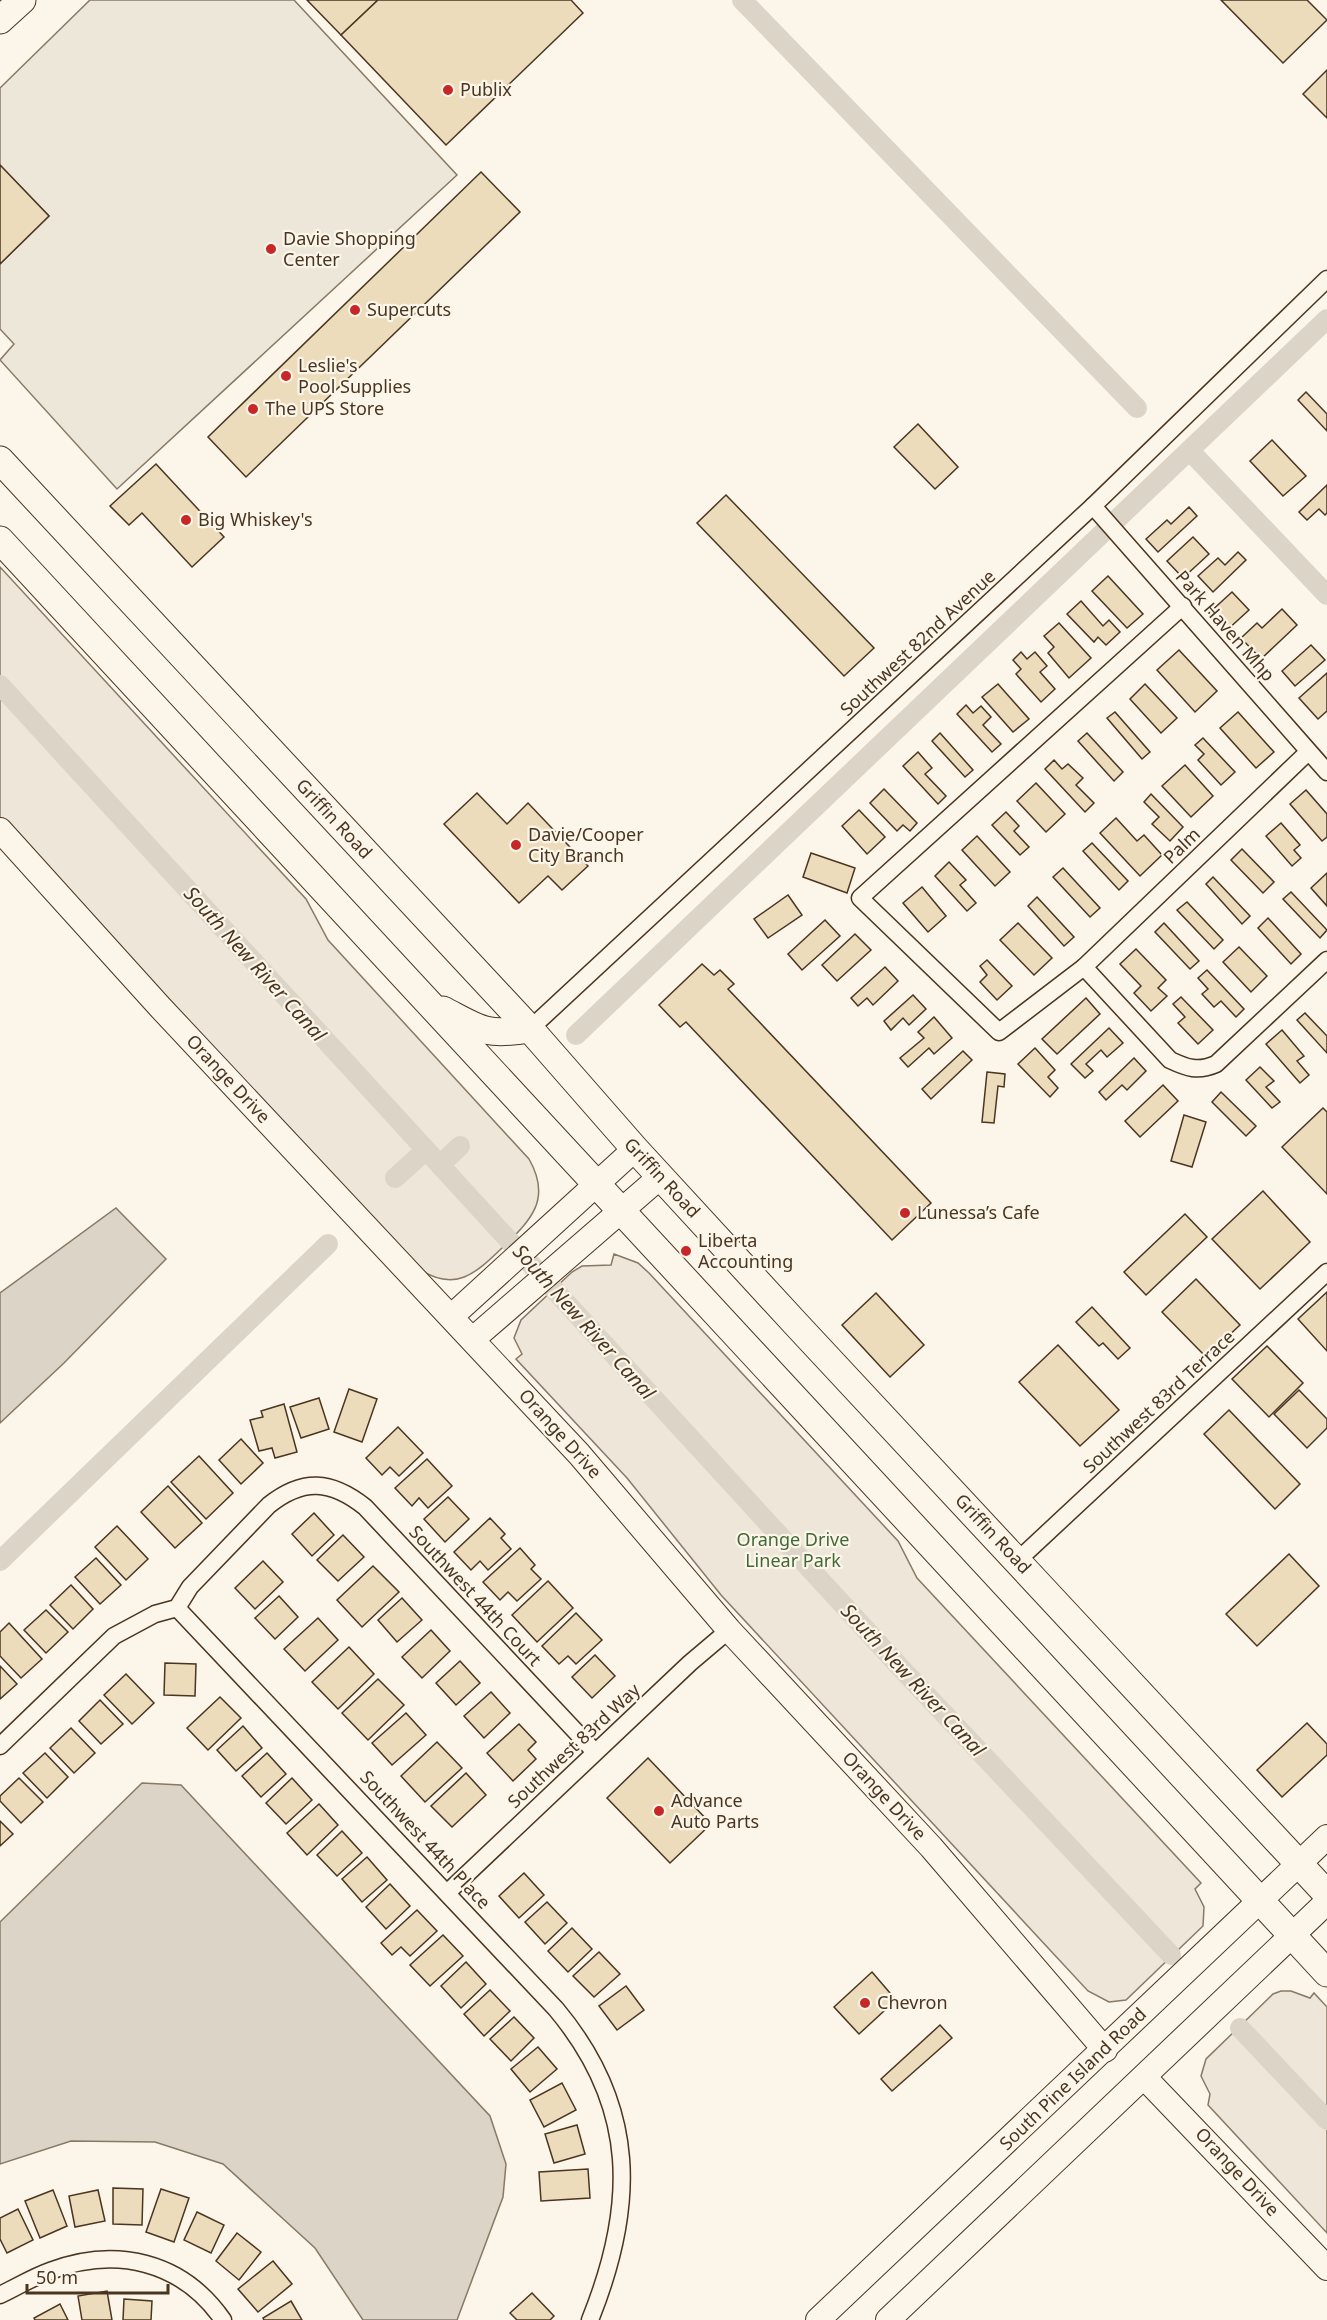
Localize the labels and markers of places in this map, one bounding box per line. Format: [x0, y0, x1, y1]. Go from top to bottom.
place label: Publix [460, 77, 512, 101]
marker: Publix [441, 83, 455, 97]
place label: Davie Shopping Center [283, 226, 416, 271]
marker: Davie Shopping Center [264, 242, 278, 256]
place label: Supercuts [367, 297, 451, 321]
marker: Supercuts [348, 303, 362, 317]
place label: Leslie's Pool Supplies [298, 353, 411, 398]
marker: Leslie's Pool Supplies [279, 369, 293, 383]
place label: The UPS Store [265, 396, 384, 420]
marker: The UPS Store [246, 402, 260, 416]
place label: Big Whiskey's [198, 507, 313, 531]
marker: Big Whiskey's [179, 513, 193, 527]
place label: Davie/Cooper City Branch [528, 822, 644, 867]
marker: Davie/Cooper City Branch [509, 838, 523, 852]
place label: Lunessa’s Cafe [917, 1200, 1040, 1224]
marker: Lunessa’s Cafe [898, 1206, 912, 1220]
place label: Liberta Accounting [698, 1228, 793, 1273]
marker: Liberta Accounting [679, 1244, 693, 1258]
place label: Advance Auto Parts [671, 1788, 759, 1833]
marker: Advance Auto Parts [652, 1804, 666, 1818]
place label: Chevron [877, 1990, 948, 2014]
marker: Chevron [858, 1996, 872, 2010]

